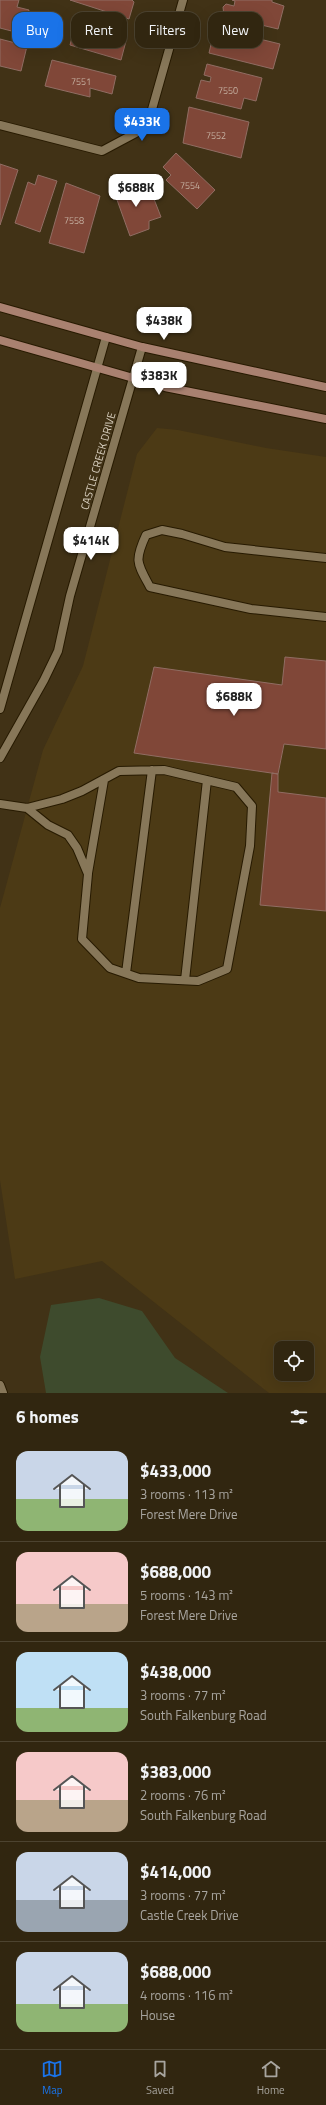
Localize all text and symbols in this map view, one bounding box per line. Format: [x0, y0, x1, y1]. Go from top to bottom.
chip: Buy [12, 12, 63, 48]
chip: Rent [71, 12, 127, 48]
chip: Filters [135, 12, 200, 48]
chip: New [208, 12, 263, 48]
house number: 7551 [71, 75, 91, 88]
house number: 7550 [218, 84, 238, 97]
pin: $433K [114, 108, 170, 142]
text: $433K [124, 111, 160, 131]
house number: 7552 [206, 129, 226, 142]
pin: $688K [108, 174, 164, 208]
text: $688K [118, 177, 154, 197]
house number: 7554 [180, 179, 200, 192]
house number: 7558 [64, 214, 84, 227]
pin: $438K [136, 307, 192, 341]
text: $438K [146, 310, 182, 330]
pin: $383K [131, 362, 187, 396]
text: $383K [141, 365, 177, 385]
street label: CASTLE CREEK DRIVE [76, 410, 120, 512]
pin: $414K [63, 527, 119, 561]
text: $414K [73, 530, 109, 550]
pin: $688K [206, 683, 262, 717]
text: $688K [216, 686, 252, 706]
map controls [274, 1341, 314, 1381]
button: locate [274, 1341, 314, 1381]
text: 6 homes [16, 1404, 79, 1430]
icon: filters [288, 1406, 310, 1428]
text: $433,000 [140, 1458, 211, 1484]
icon: home [48, 1467, 96, 1515]
text: 3 rooms · 113 m² [140, 1484, 233, 1504]
text: Forest Mere Drive [140, 1504, 238, 1524]
text: $688,000 [140, 1559, 211, 1585]
icon: home [48, 1568, 96, 1616]
text: 5 rooms · 143 m² [140, 1585, 233, 1605]
text: Forest Mere Drive [140, 1605, 238, 1625]
text: $438,000 [140, 1659, 211, 1685]
icon: home [48, 1668, 96, 1716]
text: 3 rooms · 77 m² [140, 1685, 226, 1705]
text: South Falkenburg Road [140, 1705, 267, 1725]
text: $383,000 [140, 1759, 211, 1785]
icon: home [48, 1768, 96, 1816]
text: 2 rooms · 76 m² [140, 1785, 226, 1805]
text: South Falkenburg Road [140, 1805, 267, 1825]
text: $414,000 [140, 1859, 211, 1885]
icon: home [48, 1868, 96, 1916]
text: 3 rooms · 77 m² [140, 1885, 226, 1905]
text: Castle Creek Drive [140, 1905, 239, 1925]
text: $688,000 [140, 1959, 211, 1985]
icon: home [48, 1968, 96, 2016]
text: 4 rooms · 116 m² [140, 1985, 233, 2005]
text: House [140, 2005, 175, 2025]
tab: Map [41, 2058, 63, 2098]
tab: Saved [146, 2058, 174, 2098]
tab: Home [257, 2058, 285, 2098]

